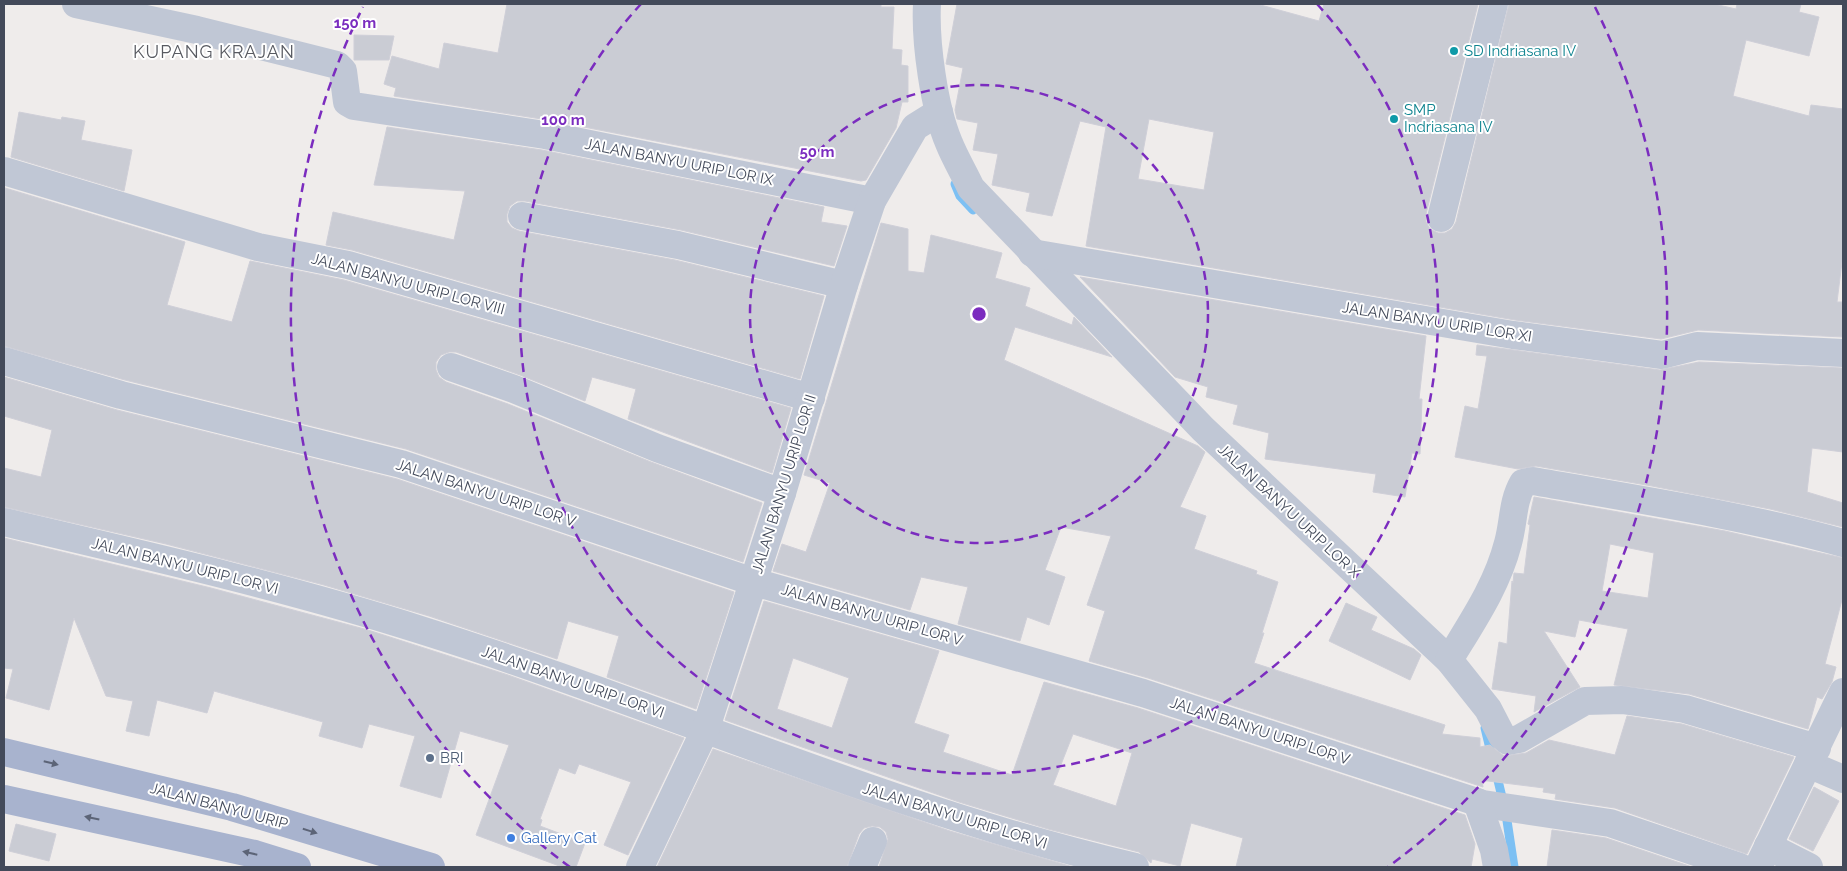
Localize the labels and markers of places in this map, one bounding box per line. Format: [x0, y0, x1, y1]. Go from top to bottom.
place label: SD Indriasana IV [1464, 42, 1576, 60]
marker: SD Indriasana IV [1448, 45, 1460, 57]
place label: SMP Indriasana IV [1404, 101, 1493, 136]
marker: SMP Indriasana IV [1388, 113, 1400, 125]
centre of rings [970, 305, 988, 323]
place label: BRI [440, 749, 464, 767]
marker: BRI [424, 752, 436, 764]
place label: Gallery Cat [521, 829, 597, 847]
marker: Gallery Cat [505, 832, 517, 844]

